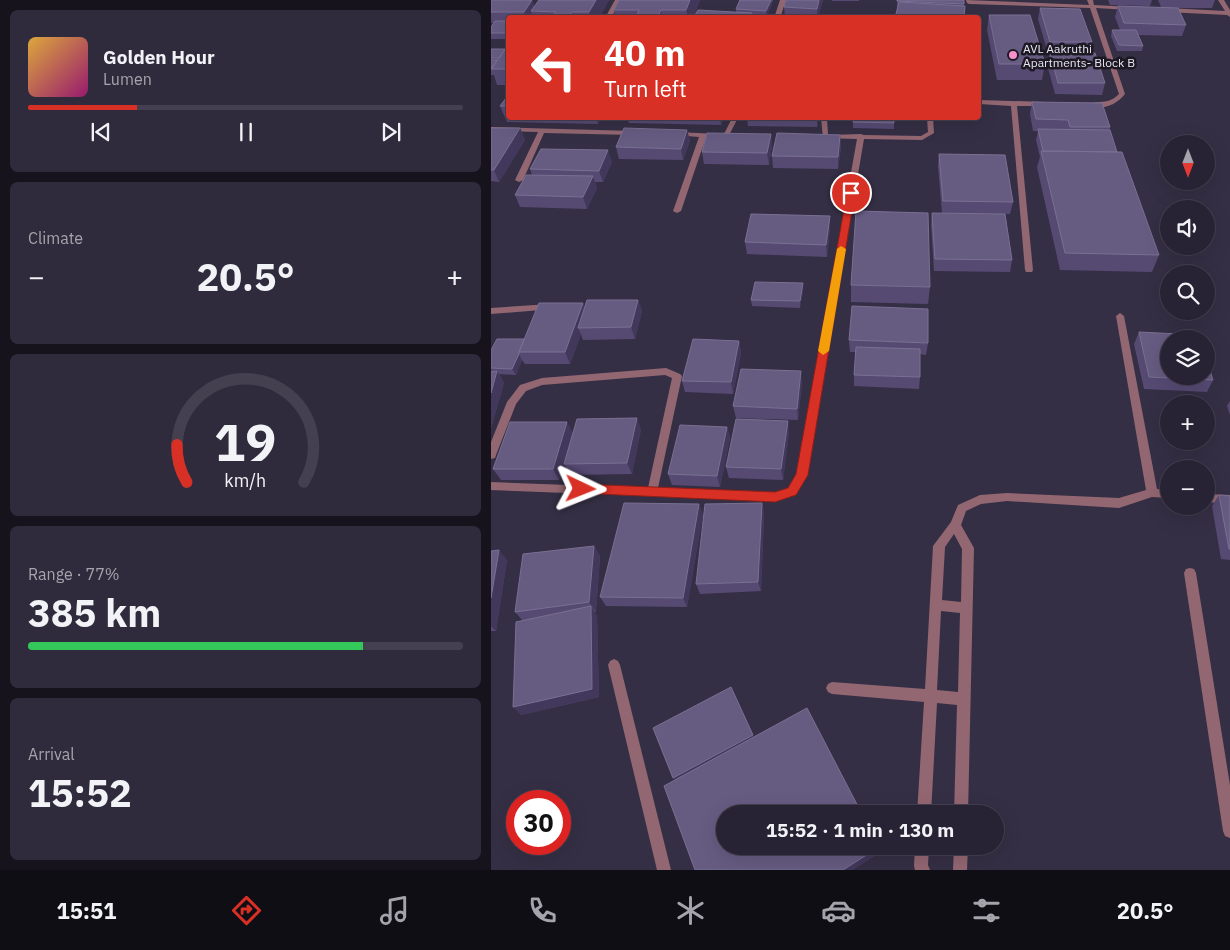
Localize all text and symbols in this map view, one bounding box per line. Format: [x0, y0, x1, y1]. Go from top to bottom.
text: 40 m [604, 30, 686, 76]
icon: left [521, 35, 586, 100]
place label: AVL Aakruthi Apartments- Block B [1023, 41, 1135, 70]
text: Golden Hour [103, 45, 215, 69]
marker: AVL Aakruthi Apartments- Block B [1007, 49, 1019, 61]
text: Lumen [103, 69, 152, 89]
text: Turn left [604, 74, 687, 103]
icon: previous [87, 118, 115, 146]
icon: pause [232, 118, 260, 146]
icon: next [377, 118, 405, 146]
north arrow [1160, 135, 1215, 190]
map controls [1160, 135, 1215, 515]
pin [830, 172, 872, 214]
icon: arrive [837, 179, 865, 207]
button: sound [1160, 200, 1215, 255]
text: Climate [28, 228, 83, 248]
text: 20.5° [196, 252, 295, 301]
text: − [28, 258, 45, 295]
text: + [446, 258, 463, 295]
button: search [1160, 265, 1215, 320]
button: layers [1160, 330, 1215, 385]
button: + [1160, 395, 1215, 450]
text: 19 [214, 408, 277, 475]
button: − [1160, 460, 1215, 515]
position arrow [554, 462, 606, 514]
text: km/h [225, 469, 267, 492]
text: Range · 77% [28, 564, 120, 584]
text: 385 km [28, 588, 161, 637]
text: Arrival [28, 744, 75, 764]
text: 15:52 [28, 768, 132, 817]
speed limit sign: 30 [506, 790, 571, 855]
text: 15:52 · 1 min · 130 m [766, 818, 954, 842]
icon: directions [229, 893, 264, 928]
icon: music [377, 893, 412, 928]
icon: phone [525, 893, 560, 928]
icon: climate [673, 893, 708, 928]
icon: car [821, 893, 856, 928]
icon: filters [969, 893, 1004, 928]
text: 15:51 [56, 896, 117, 925]
text: 20.5° [1117, 896, 1174, 925]

